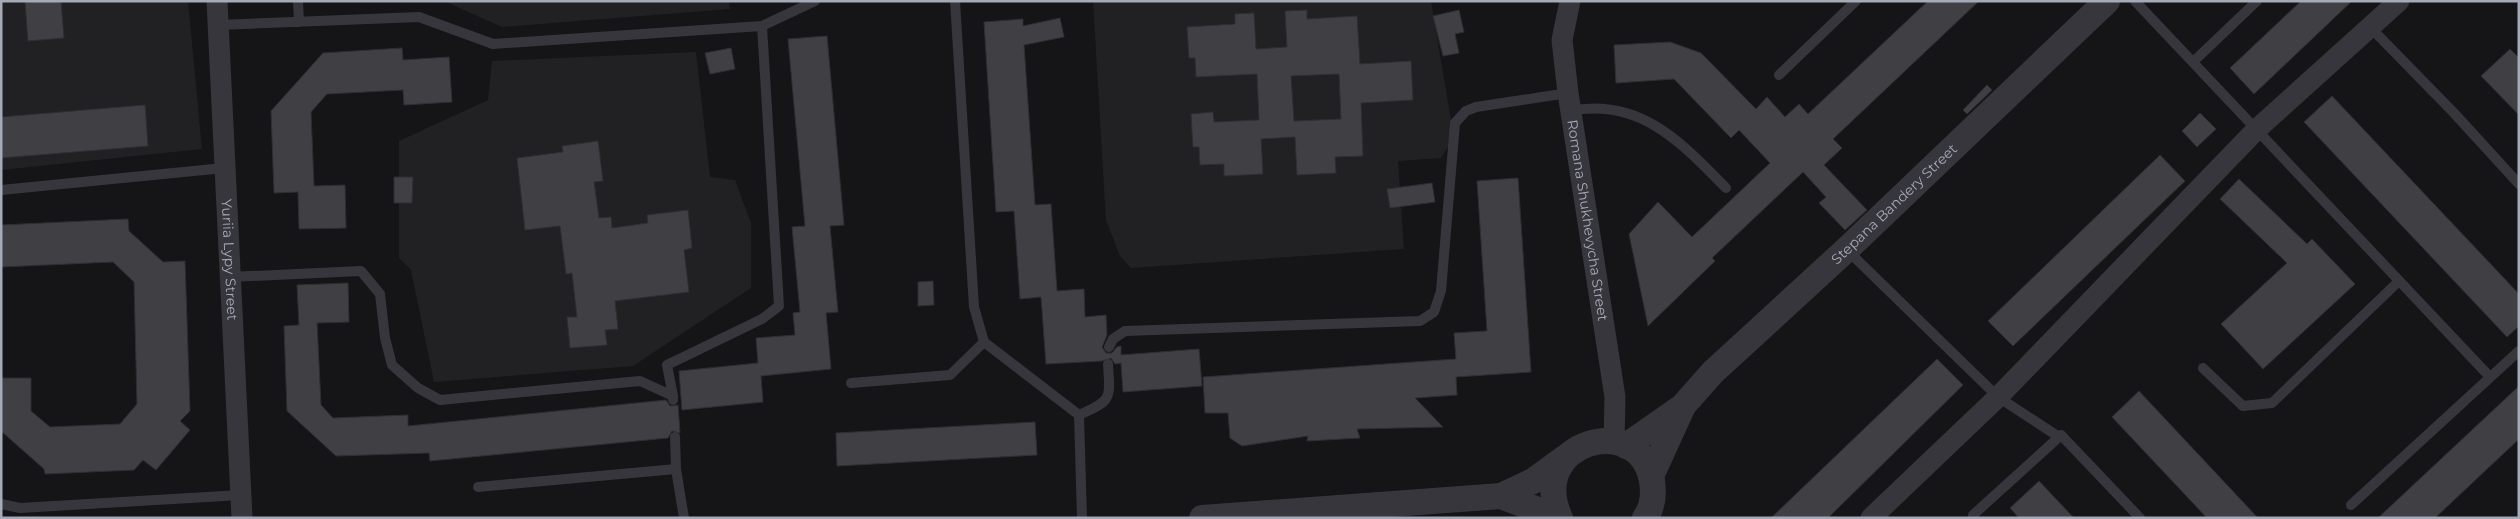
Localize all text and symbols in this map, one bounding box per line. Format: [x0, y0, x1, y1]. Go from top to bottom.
street label: Romana Shukhevycha Street [1563, 118, 1612, 323]
street label: Stepana Bandery Street [1827, 140, 1961, 268]
street label: Yuriia Lypy Street [218, 199, 241, 321]

